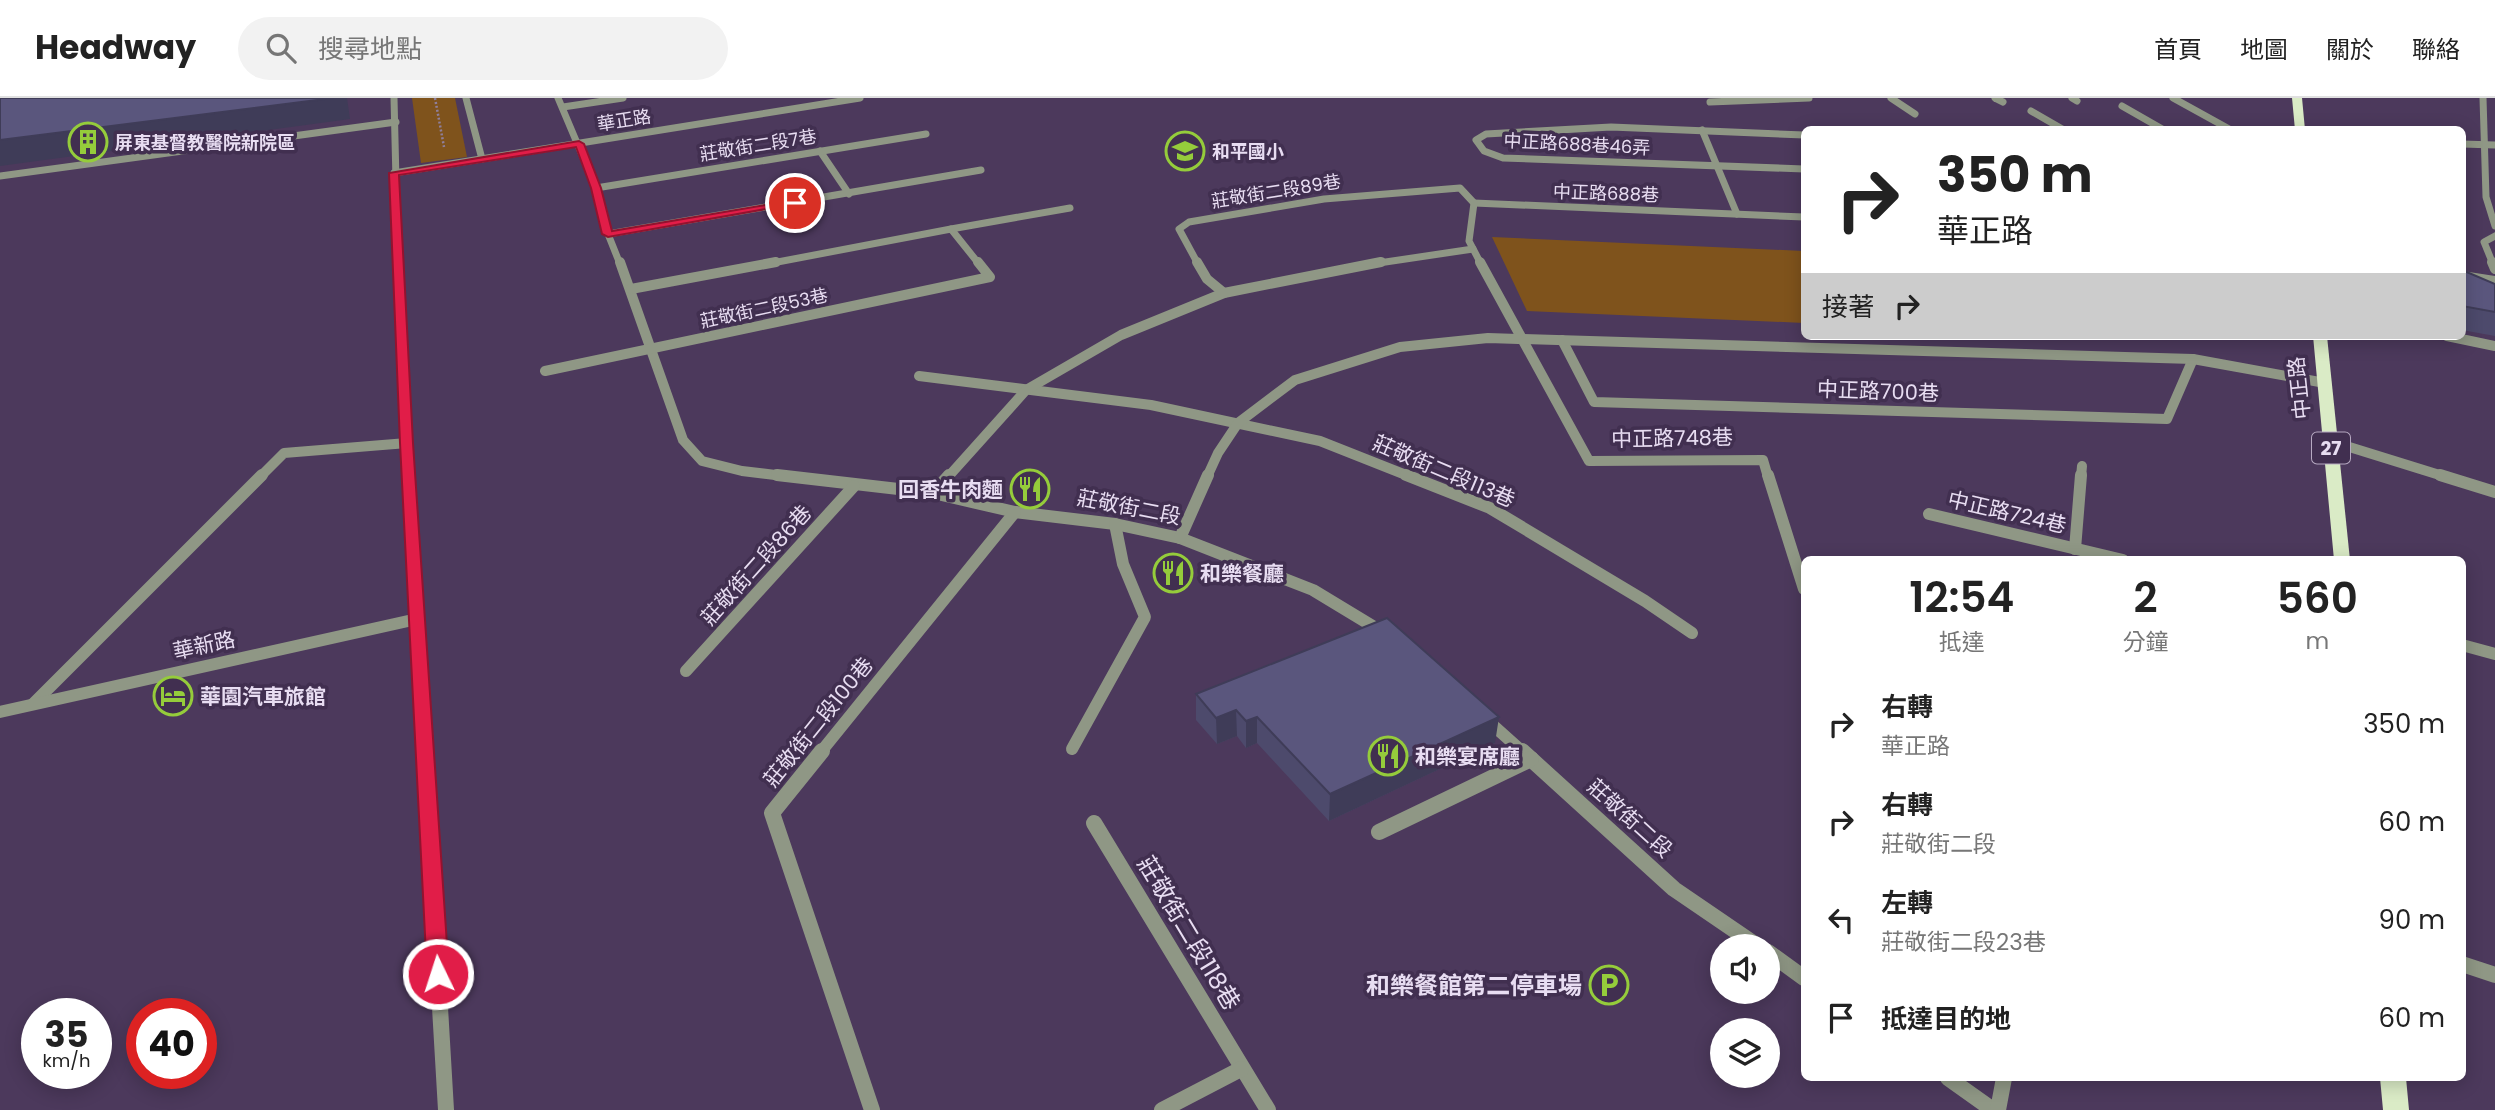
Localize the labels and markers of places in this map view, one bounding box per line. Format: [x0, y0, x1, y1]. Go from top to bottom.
building icon: 屏東基督教醫院新院區 [67, 121, 109, 163]
place label: 屏東基督教醫院新院區 [115, 130, 295, 155]
school or university icon: 和平國小 [1164, 130, 1206, 172]
place label: 和平國小 [1212, 139, 1284, 164]
pin [765, 173, 825, 233]
restaurant icon: 回香牛肉麵 [1009, 468, 1051, 510]
place label: 回香牛肉麵 [898, 475, 1003, 504]
restaurant icon: 和樂餐廳 [1152, 552, 1194, 594]
place label: 和樂餐廳 [1200, 559, 1284, 588]
hotel icon: 華園汽車旅館 [152, 675, 194, 717]
place label: 華園汽車旅館 [200, 682, 326, 711]
restaurant icon: 和樂宴席廳 [1367, 735, 1409, 777]
place label: 和樂宴席廳 [1415, 742, 1520, 771]
parking icon: 和樂餐館第二停車場 [1588, 964, 1630, 1006]
place label: 和樂餐館第二停車場 [1366, 969, 1582, 1002]

